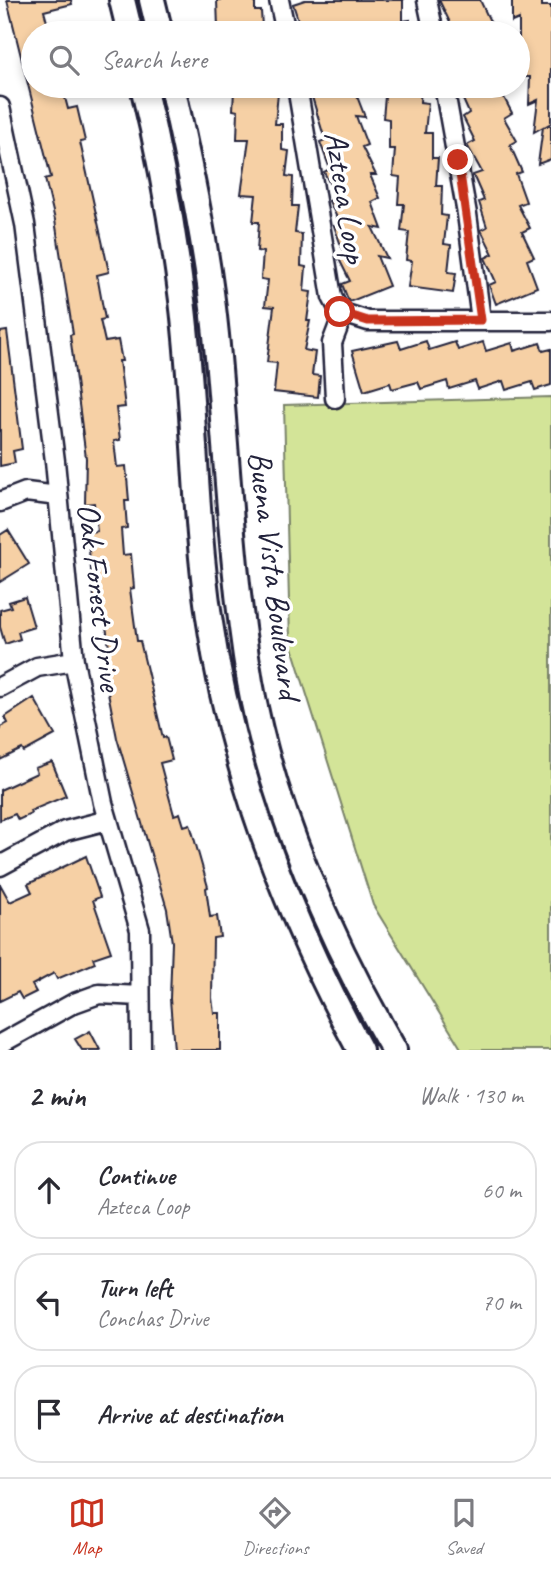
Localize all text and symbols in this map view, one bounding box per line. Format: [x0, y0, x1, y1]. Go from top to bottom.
search box [21, 21, 530, 98]
icon: search [45, 41, 83, 79]
text: Search here [101, 43, 207, 76]
street label: Azteca Loop [315, 128, 377, 267]
route end [442, 144, 473, 175]
route start [324, 296, 355, 327]
street label: Buena Vista Boulevard [239, 449, 312, 706]
street label: Oak Forest Drive [68, 501, 133, 695]
text: 2 min [28, 1077, 85, 1115]
text: Walk · 130 m [419, 1081, 523, 1110]
text: Continue [97, 1159, 175, 1192]
icon: ahead [30, 1171, 68, 1209]
text: 60 m [482, 1176, 521, 1205]
text: Azteca Loop [97, 1192, 189, 1221]
text: Turn left [97, 1271, 172, 1304]
icon: left [30, 1283, 68, 1321]
text: 70 m [482, 1288, 521, 1317]
text: Conchas Drive [97, 1304, 208, 1333]
icon: arrive [30, 1395, 68, 1433]
text: Arrive at destination [97, 1398, 283, 1431]
tab: Map [68, 1494, 106, 1560]
tab: Directions [242, 1494, 309, 1560]
tab: Saved [445, 1494, 483, 1560]

